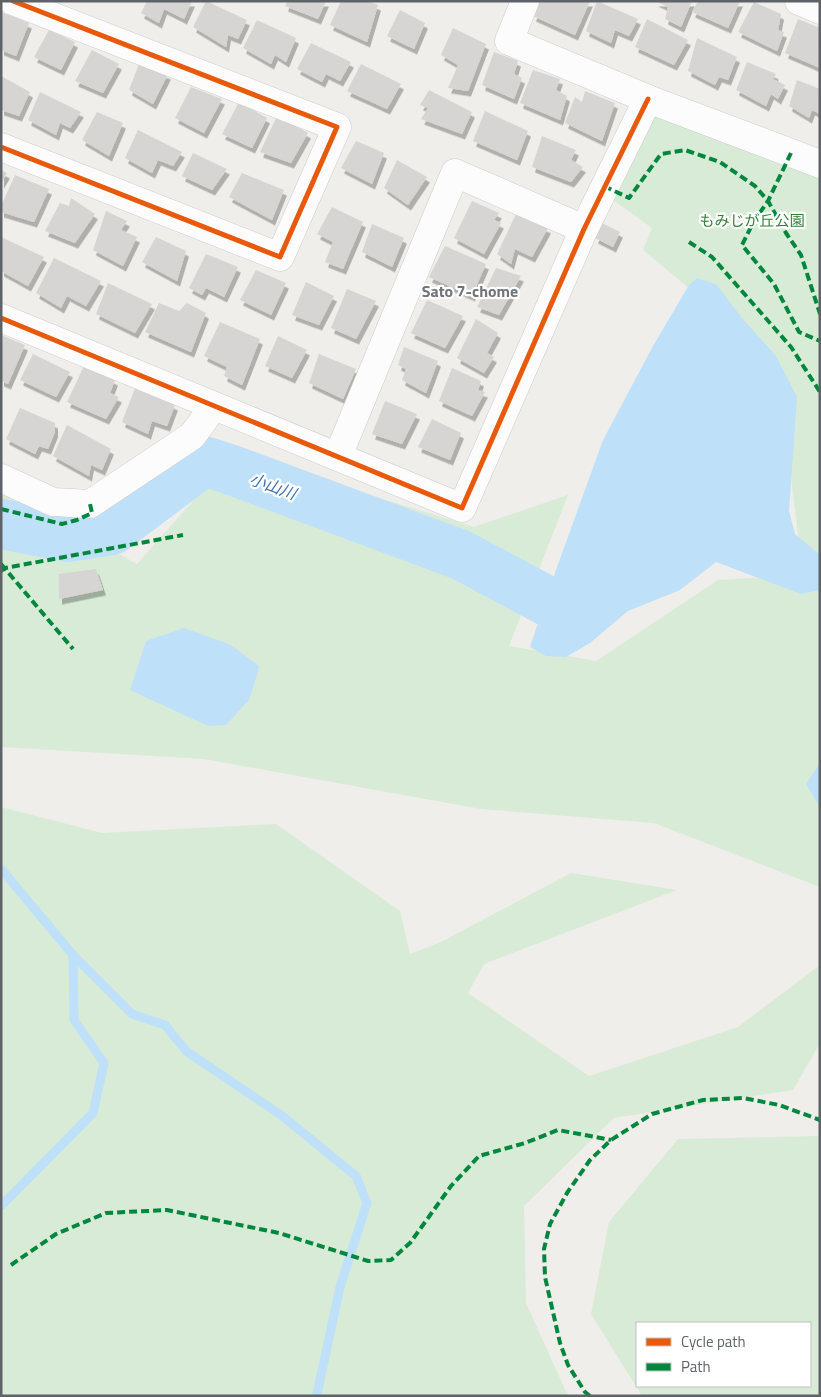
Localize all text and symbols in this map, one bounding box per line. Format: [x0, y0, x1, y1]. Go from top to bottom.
park label: もみじが丘公園 [699, 209, 805, 232]
district label: Sato 7-chome [422, 279, 518, 303]
water label: 小山川 [246, 467, 302, 506]
legend [636, 1322, 811, 1387]
text: Cycle path [681, 1330, 746, 1353]
text: Path [681, 1355, 711, 1378]

